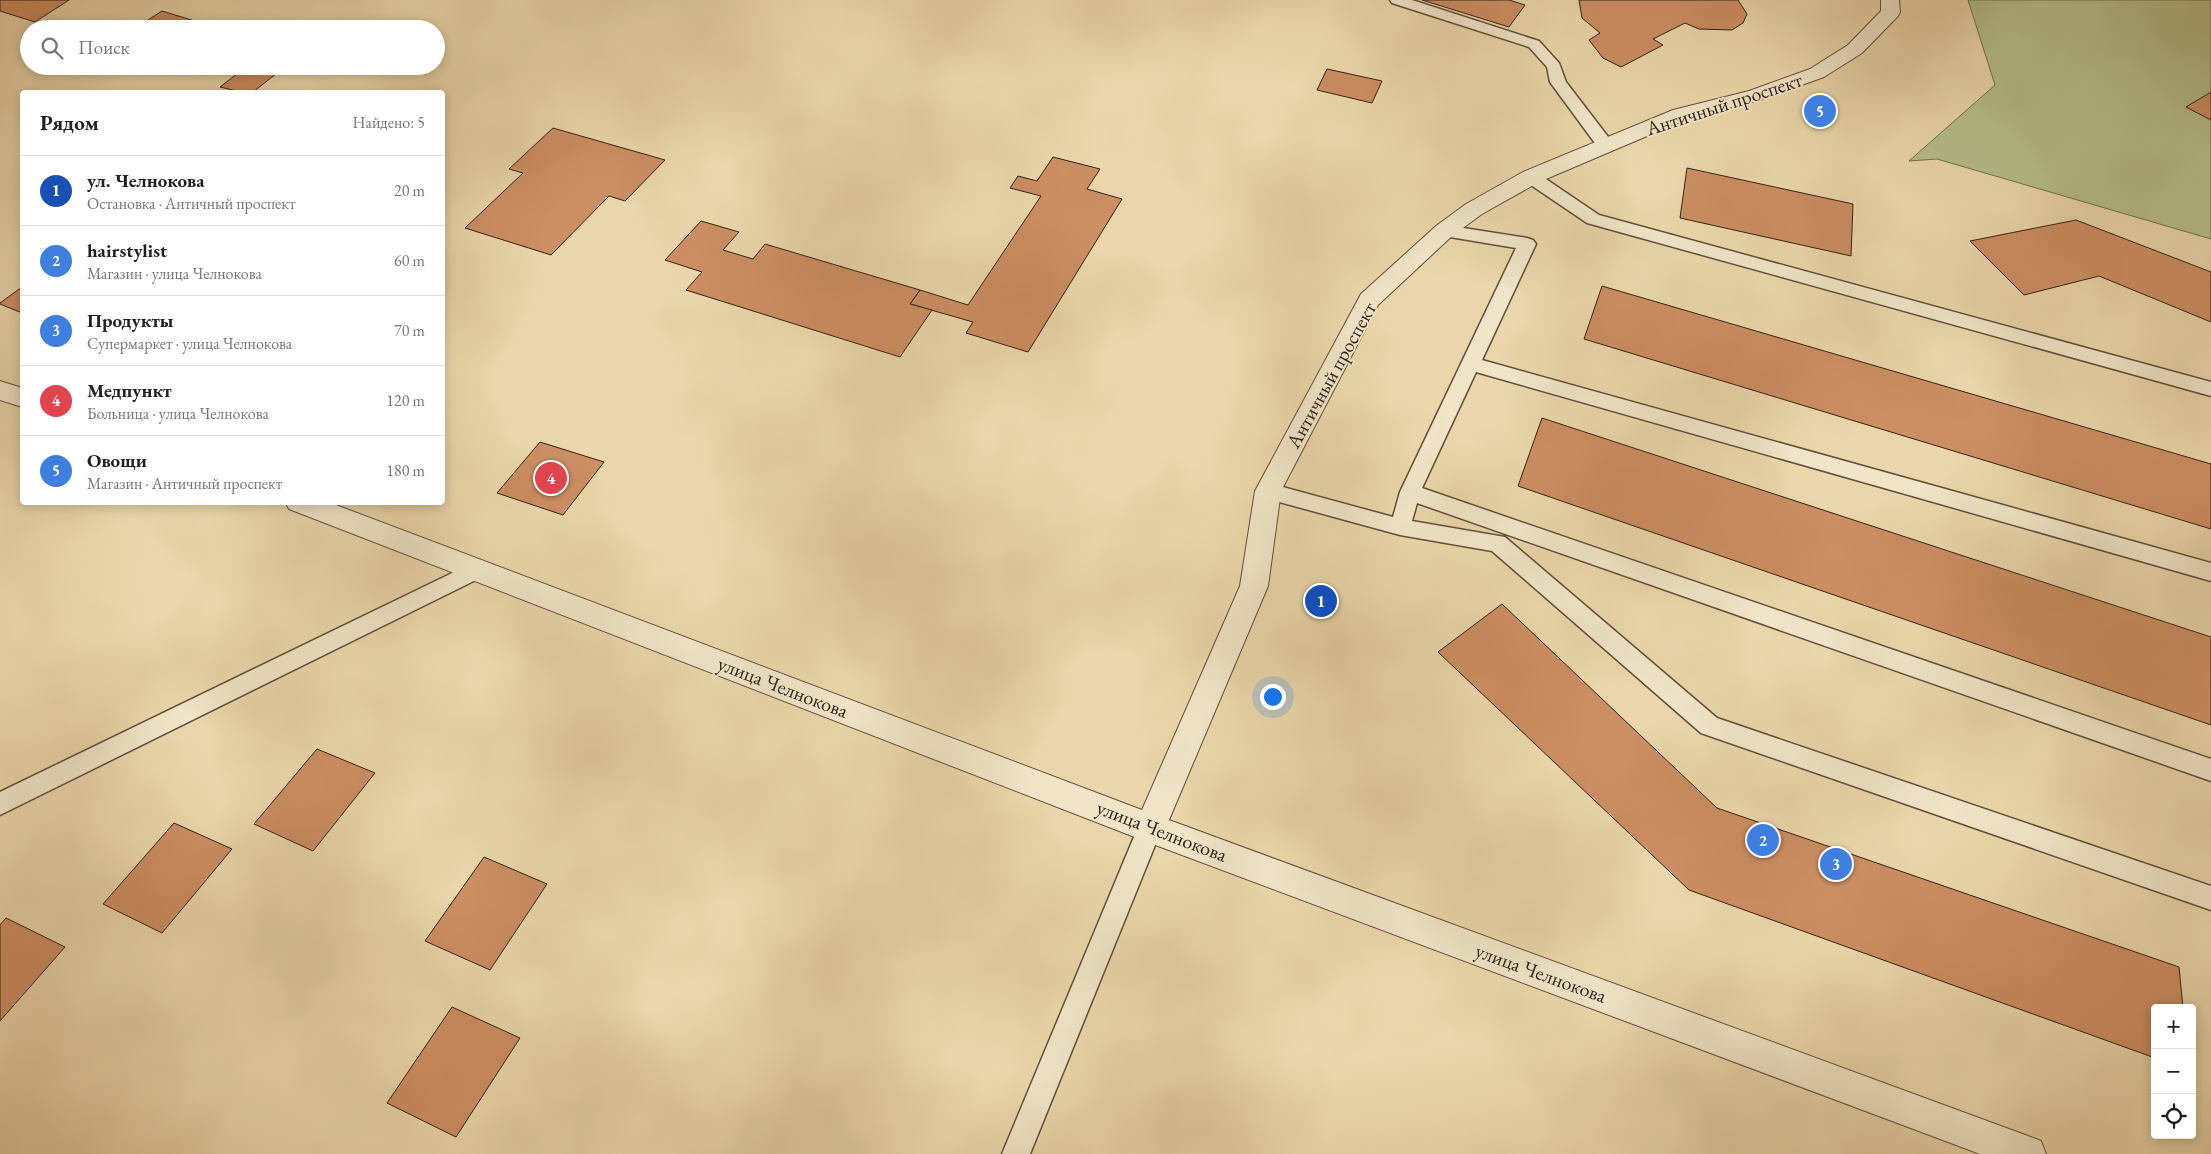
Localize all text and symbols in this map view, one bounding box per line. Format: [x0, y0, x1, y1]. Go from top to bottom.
search box [20, 20, 445, 75]
icon: search [38, 34, 66, 62]
text: Поиск [78, 35, 130, 60]
street label: Античный проспект [1642, 66, 1806, 142]
pin: 5 [1804, 92, 1836, 130]
text: Рядом [40, 109, 99, 136]
text: Найдено: 5 [353, 112, 425, 133]
text: ул. Челнокова [87, 168, 205, 193]
text: 1 [52, 180, 60, 201]
text: 20 m [394, 180, 425, 201]
text: Остановка · Античный проспект [87, 193, 295, 214]
text: hairstylist [87, 238, 167, 263]
text: 2 [52, 250, 60, 271]
text: 60 m [394, 250, 425, 271]
text: Магазин · улица Челнокова [87, 263, 262, 284]
street label: Античный проспект [1280, 297, 1382, 453]
text: Продукты [87, 308, 173, 333]
text: 3 [52, 320, 60, 341]
text: 70 m [394, 320, 425, 341]
text: Супермаркет · улица Челнокова [87, 333, 292, 354]
text: Медпункт [87, 378, 171, 403]
text: 4 [52, 390, 60, 411]
text: 120 m [386, 390, 425, 411]
text: Больница · улица Челнокова [87, 403, 269, 424]
text: Овощи [87, 448, 147, 473]
pin: 4 [535, 459, 567, 497]
text: 5 [52, 460, 60, 481]
text: 180 m [386, 460, 425, 481]
text: Магазин · Античный проспект [87, 473, 282, 494]
pin: 1 [1305, 582, 1337, 620]
street label: улица Челнокова [714, 650, 852, 724]
your location [1260, 684, 1286, 710]
street label: улица Челнокова [1093, 794, 1231, 868]
pin: 2 [1747, 821, 1779, 859]
pin: 3 [1820, 845, 1852, 883]
street label: улица Челнокова [1472, 937, 1610, 1009]
map controls [2151, 1004, 2196, 1139]
button: + [2151, 1004, 2196, 1049]
button: − [2151, 1049, 2196, 1094]
button: locate [2151, 1094, 2196, 1139]

